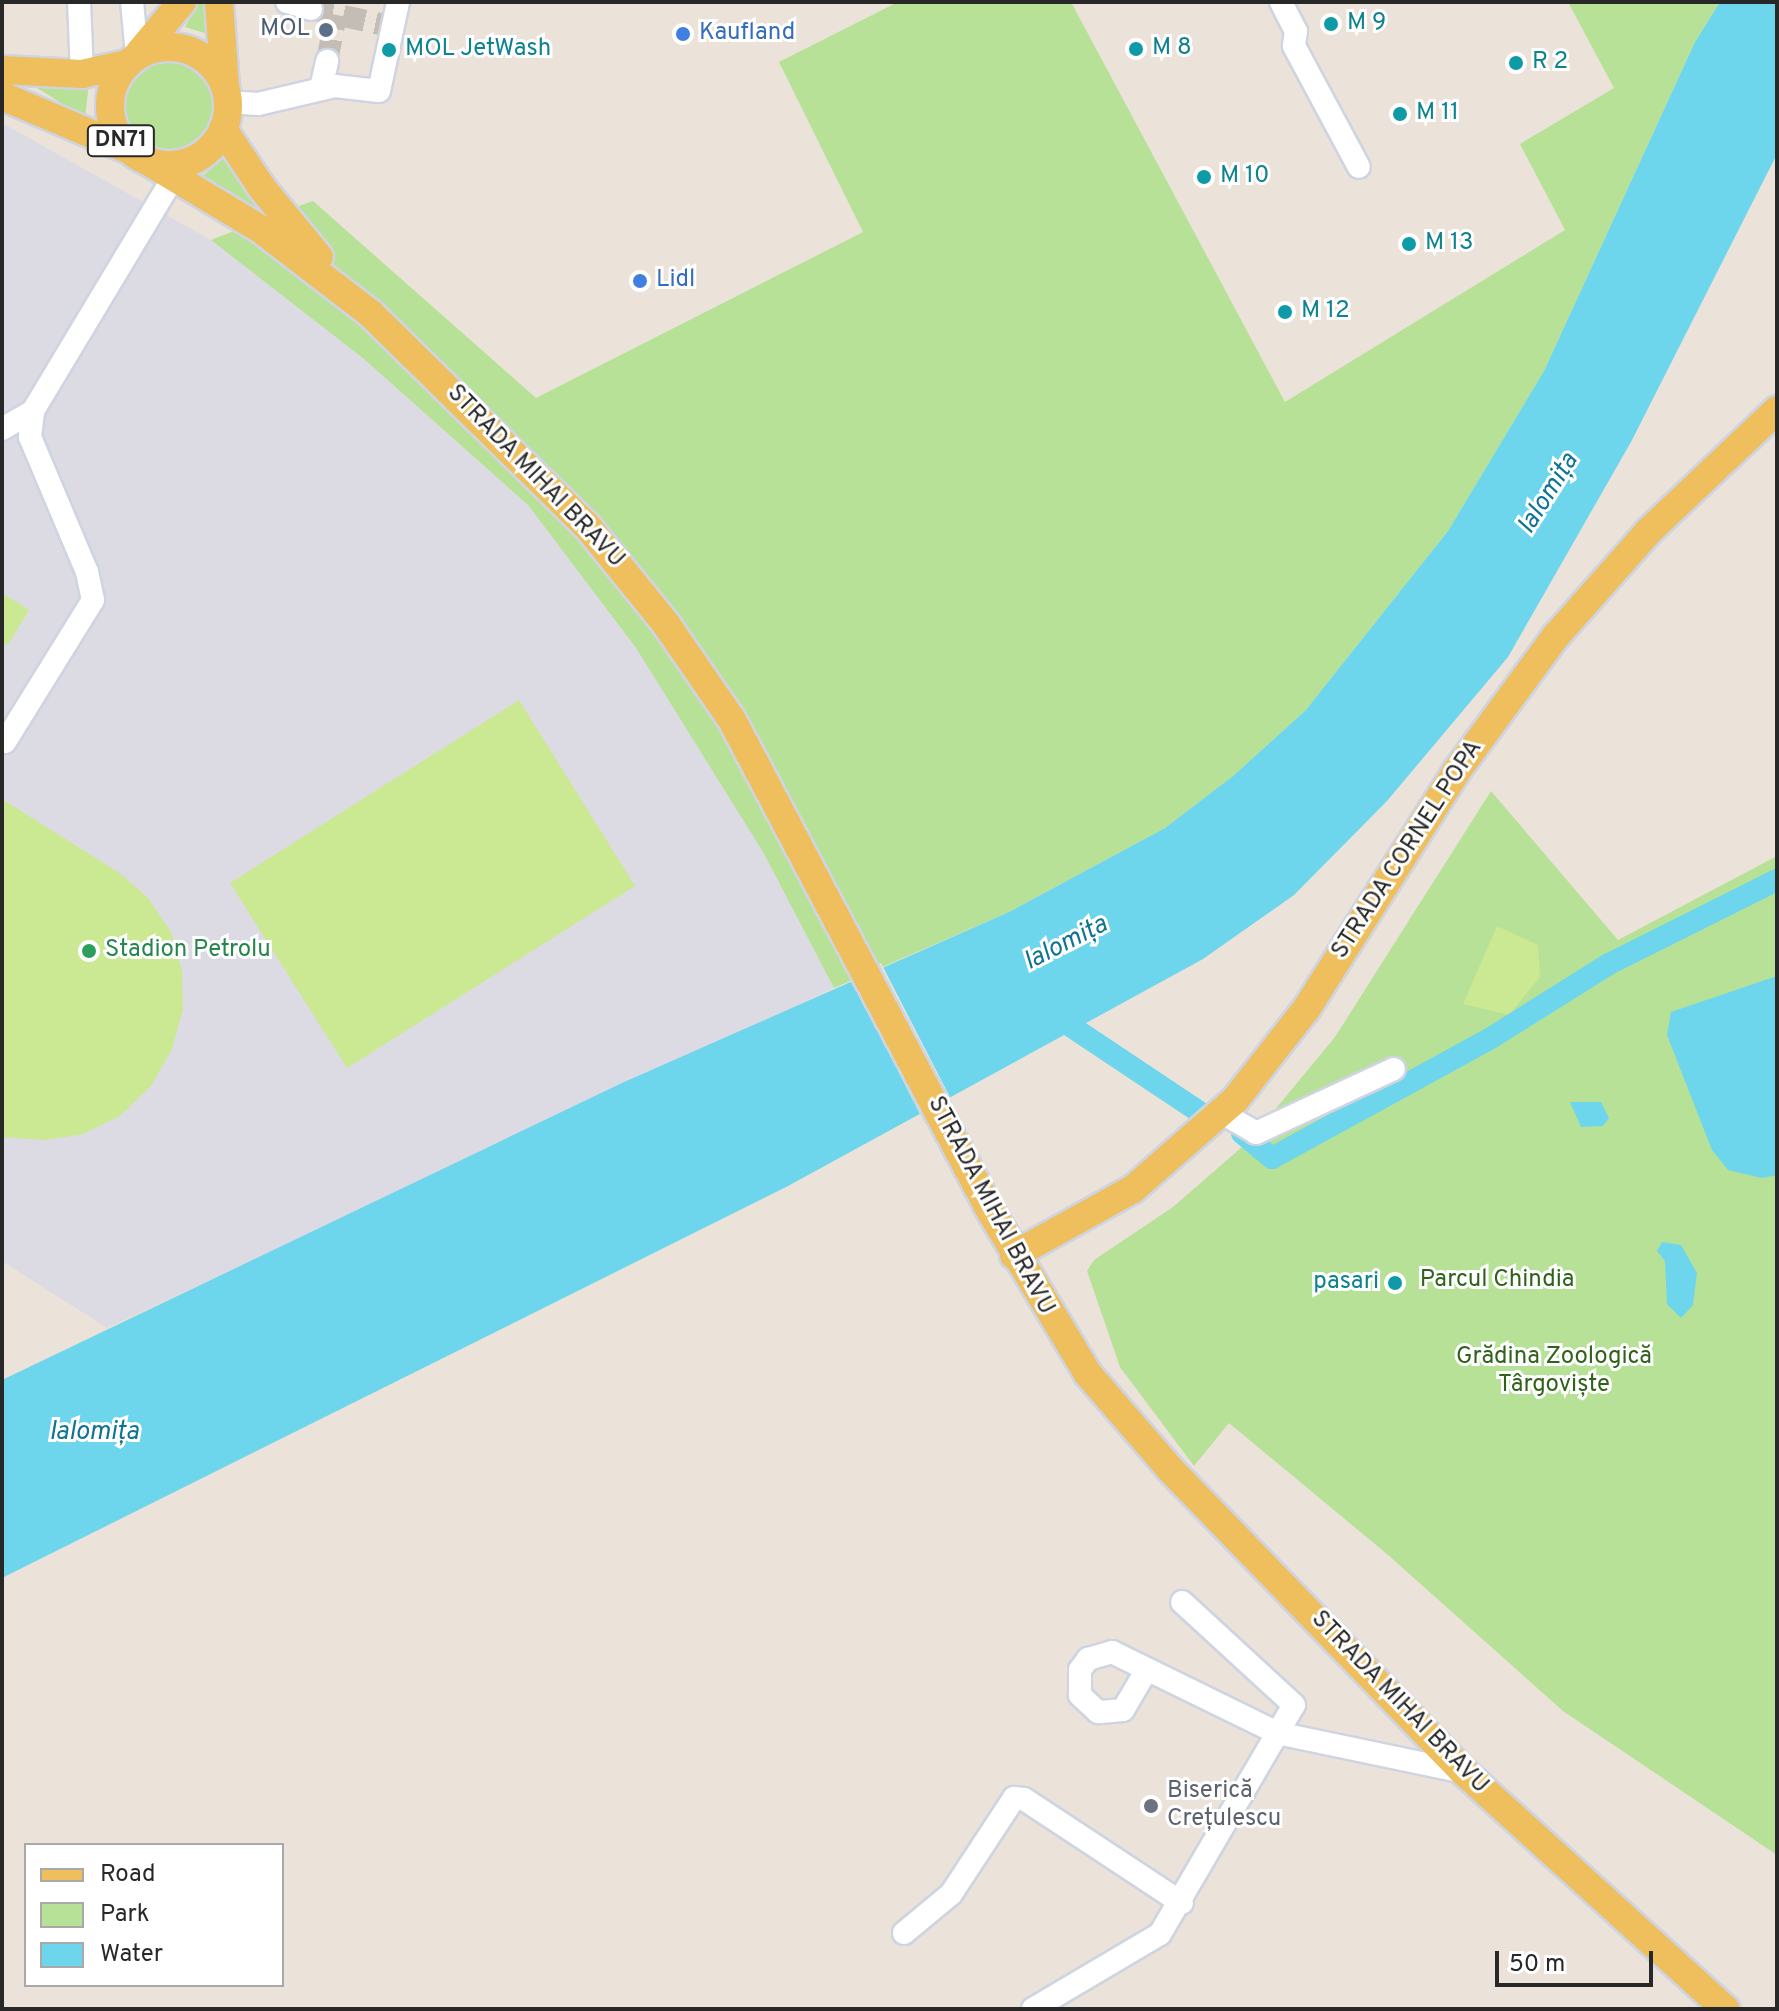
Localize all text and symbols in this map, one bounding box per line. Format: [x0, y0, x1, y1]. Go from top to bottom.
place label: M 9 [1347, 10, 1386, 38]
marker: M 9 [1322, 15, 1340, 33]
place label: MOL [260, 16, 310, 44]
place label: Kaufland [699, 20, 795, 48]
marker: MOL [317, 21, 335, 39]
marker: Kaufland [674, 25, 692, 43]
place label: M 8 [1152, 35, 1192, 63]
place label: MOL JetWash [405, 36, 552, 64]
marker: M 8 [1127, 40, 1145, 58]
marker: MOL JetWash [380, 41, 398, 59]
place label: R 2 [1532, 49, 1568, 77]
marker: R 2 [1507, 54, 1525, 72]
place label: M 11 [1416, 100, 1459, 128]
marker: M 11 [1391, 105, 1409, 123]
road number: DN71 [85, 123, 157, 159]
place label: M 10 [1220, 163, 1269, 191]
marker: M 10 [1195, 168, 1213, 186]
place label: M 13 [1425, 230, 1473, 258]
marker: M 13 [1400, 235, 1418, 253]
place label: Lidl [656, 267, 695, 295]
marker: Lidl [631, 272, 649, 290]
place label: M 12 [1301, 298, 1350, 326]
marker: M 12 [1276, 303, 1294, 321]
street label: STRADA MIHAI BRAVU [440, 379, 630, 575]
water label: Ialomița [1512, 448, 1586, 540]
street label: STRADA CORNEL POPA [1326, 735, 1490, 965]
water label: Ialomița [1019, 910, 1113, 978]
place label: Stadion Petrolu [105, 937, 271, 965]
marker: Stadion Petrolu [80, 942, 98, 960]
street label: STRADA MIHAI BRAVU [920, 1092, 1060, 1320]
park label: Parcul Chindia [1420, 1267, 1574, 1295]
place label: pasari [1313, 1269, 1379, 1297]
marker: pasari [1386, 1274, 1404, 1292]
park label: Grădina Zoologică Târgoviște [1456, 1344, 1652, 1400]
water label: Ialomița [49, 1417, 139, 1449]
street label: STRADA MIHAI BRAVU [1304, 1605, 1494, 1801]
place label: Biserică Crețulescu [1167, 1778, 1281, 1834]
marker: Biserică Crețulescu [1142, 1797, 1160, 1815]
legend [24, 1843, 284, 1987]
text: Road [100, 1860, 156, 1890]
text: Park [100, 1900, 150, 1930]
scale bar [1499, 1935, 1657, 1985]
text: Water [100, 1940, 163, 1970]
text: 50 m [1509, 1950, 1565, 1980]

